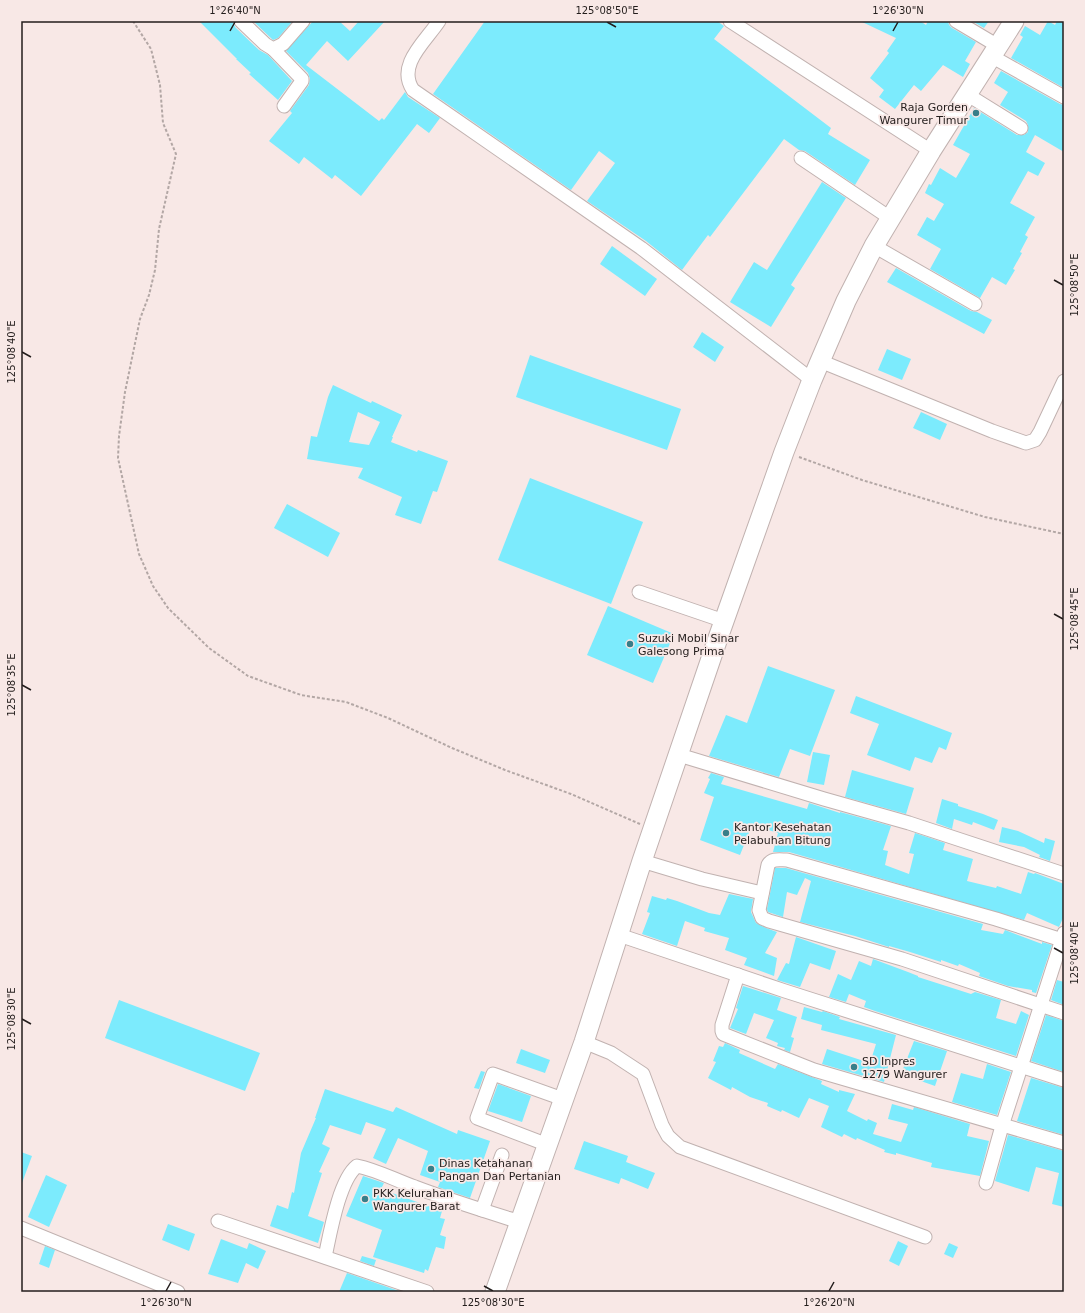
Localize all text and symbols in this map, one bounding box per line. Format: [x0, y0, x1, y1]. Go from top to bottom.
text: 1°26'40"N [209, 5, 261, 16]
text: 125°08'50"E [575, 5, 639, 16]
text: 1°26'30"N [872, 5, 924, 16]
place label: Raja Gorden Wangurer Timur [879, 101, 968, 127]
marker: Raja Gorden Wangurer Timur [971, 108, 981, 118]
text: 125°08'50"E [1069, 253, 1080, 317]
text: 125°08'40"E [6, 320, 17, 384]
text: 125°08'45"E [1069, 587, 1080, 651]
place label: Suzuki Mobil Sinar Galesong Prima [638, 632, 739, 658]
marker: Suzuki Mobil Sinar Galesong Prima [625, 639, 635, 649]
text: 125°08'35"E [6, 653, 17, 717]
place label: Kantor Kesehatan Pelabuhan Bitung [734, 821, 831, 847]
marker: Kantor Kesehatan Pelabuhan Bitung [721, 828, 731, 838]
text: 125°08'40"E [1069, 921, 1080, 985]
text: 125°08'30"E [6, 987, 17, 1051]
place label: SD Inpres 1279 Wangurer [862, 1055, 947, 1081]
marker: SD Inpres 1279 Wangurer [849, 1062, 859, 1072]
place label: Dinas Ketahanan Pangan Dan Pertanian [439, 1157, 561, 1183]
marker: Dinas Ketahanan Pangan Dan Pertanian [426, 1164, 436, 1174]
place label: PKK Kelurahan Wangurer Barat [373, 1187, 460, 1213]
marker: PKK Kelurahan Wangurer Barat [360, 1194, 370, 1204]
text: 1°26'30"N [140, 1297, 192, 1308]
text: 125°08'30"E [461, 1297, 525, 1308]
text: 1°26'20"N [803, 1297, 855, 1308]

